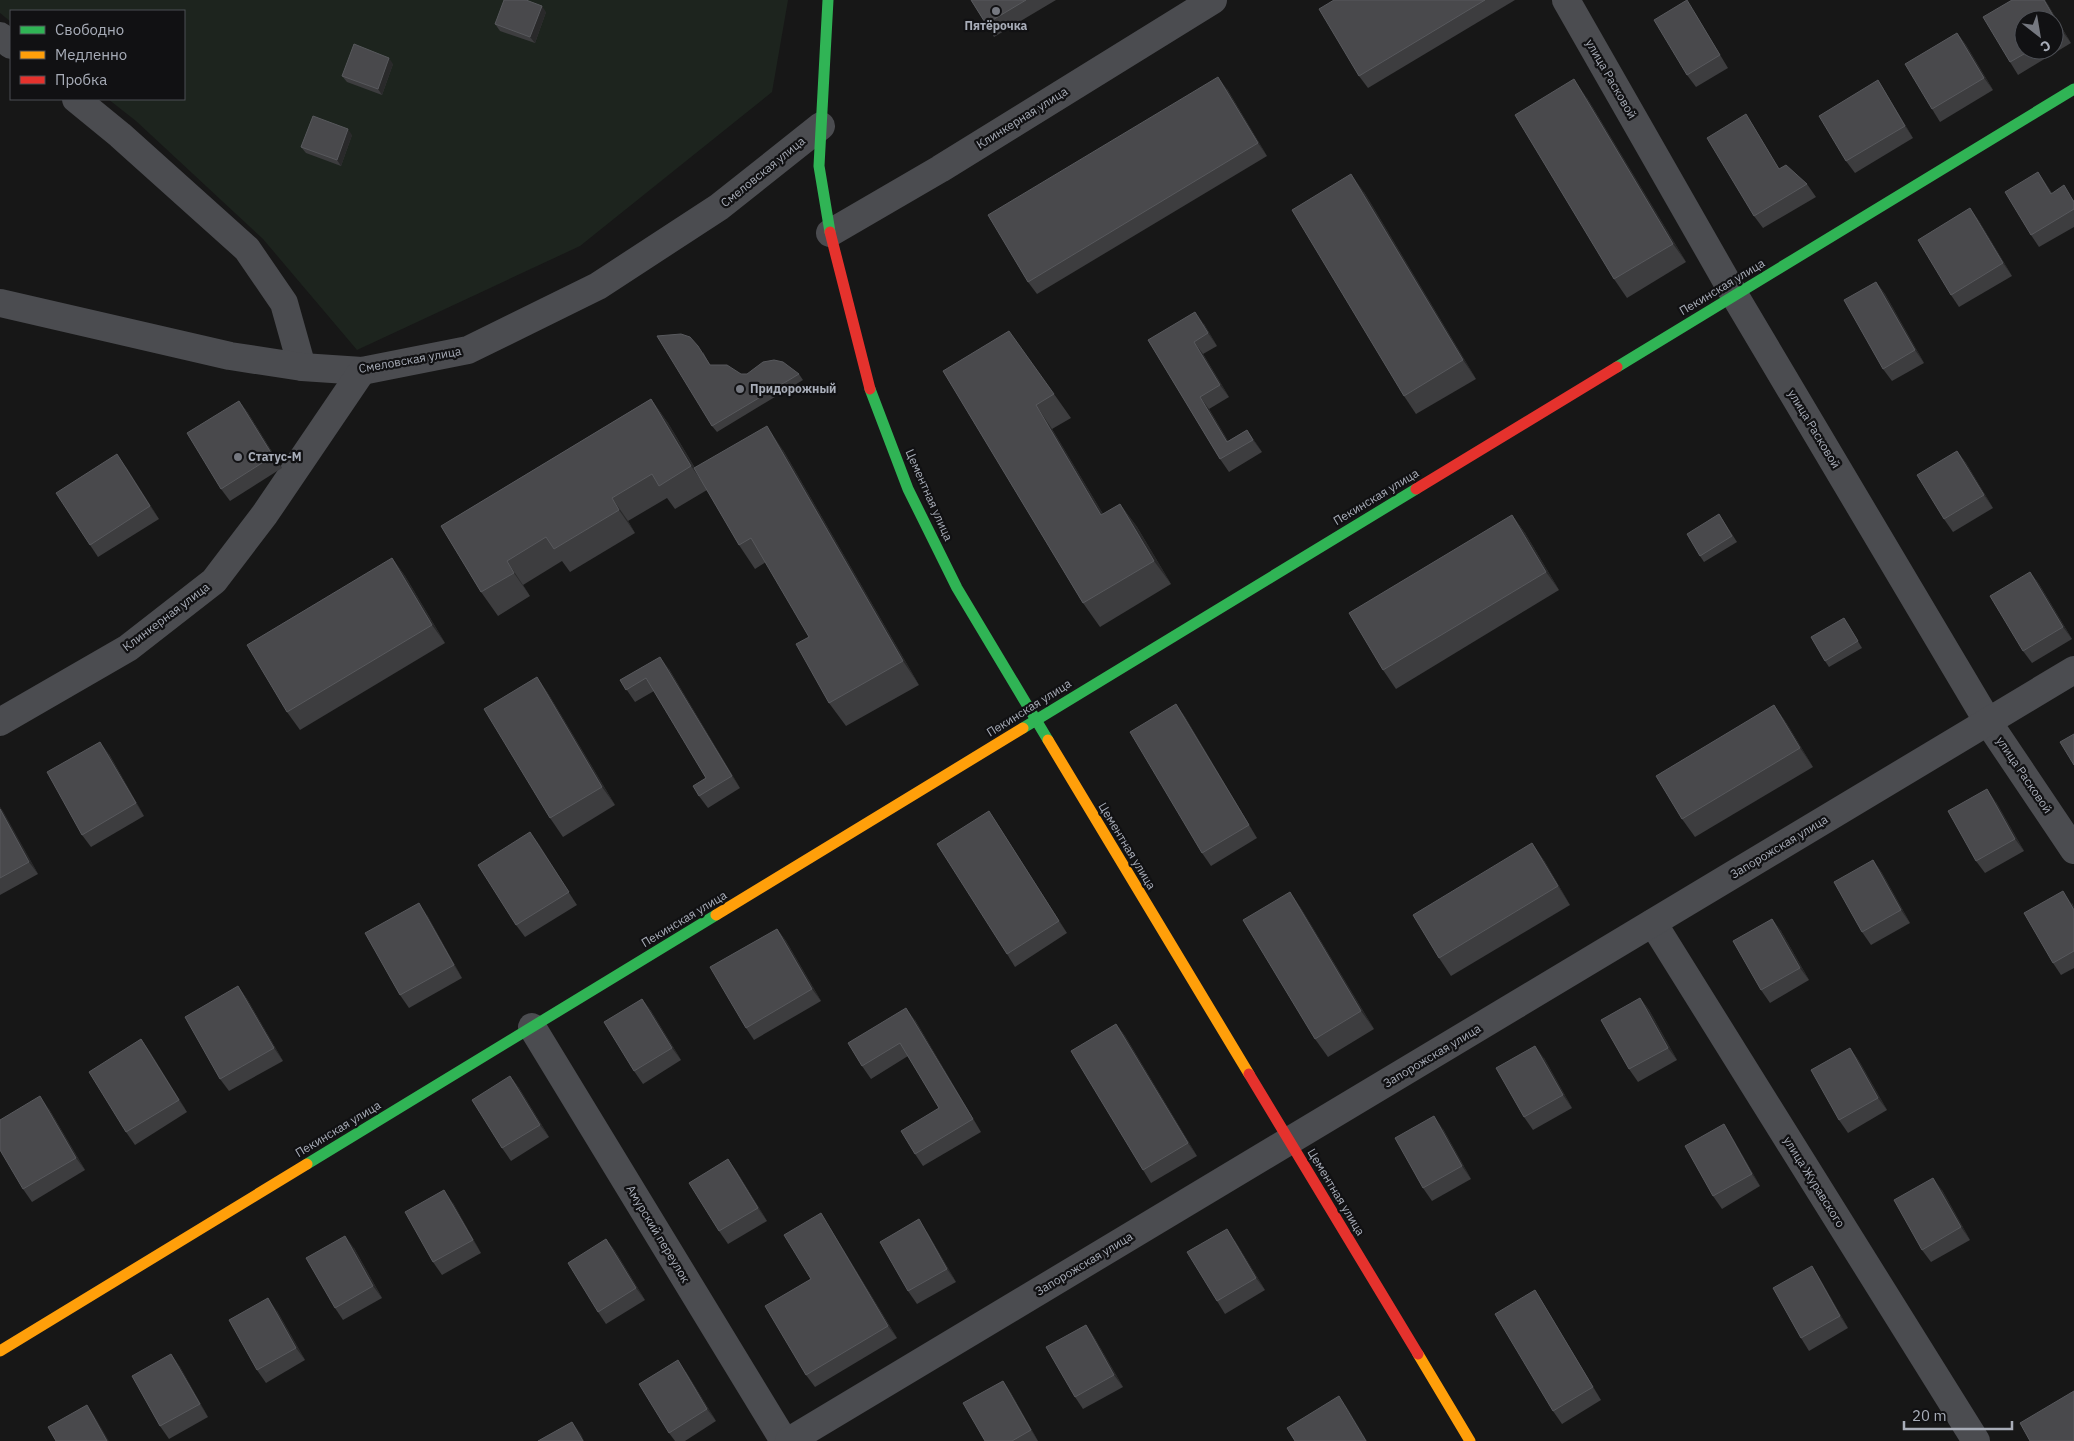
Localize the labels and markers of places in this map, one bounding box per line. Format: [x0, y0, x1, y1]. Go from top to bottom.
marker: Пятёрочка [990, 5, 1002, 17]
place label: Пятёрочка [965, 18, 1028, 33]
place label: Придорожный [750, 381, 836, 396]
marker: Придорожный [734, 383, 746, 395]
place label: Статус-М [248, 449, 302, 464]
marker: Статус-М [232, 451, 244, 463]

